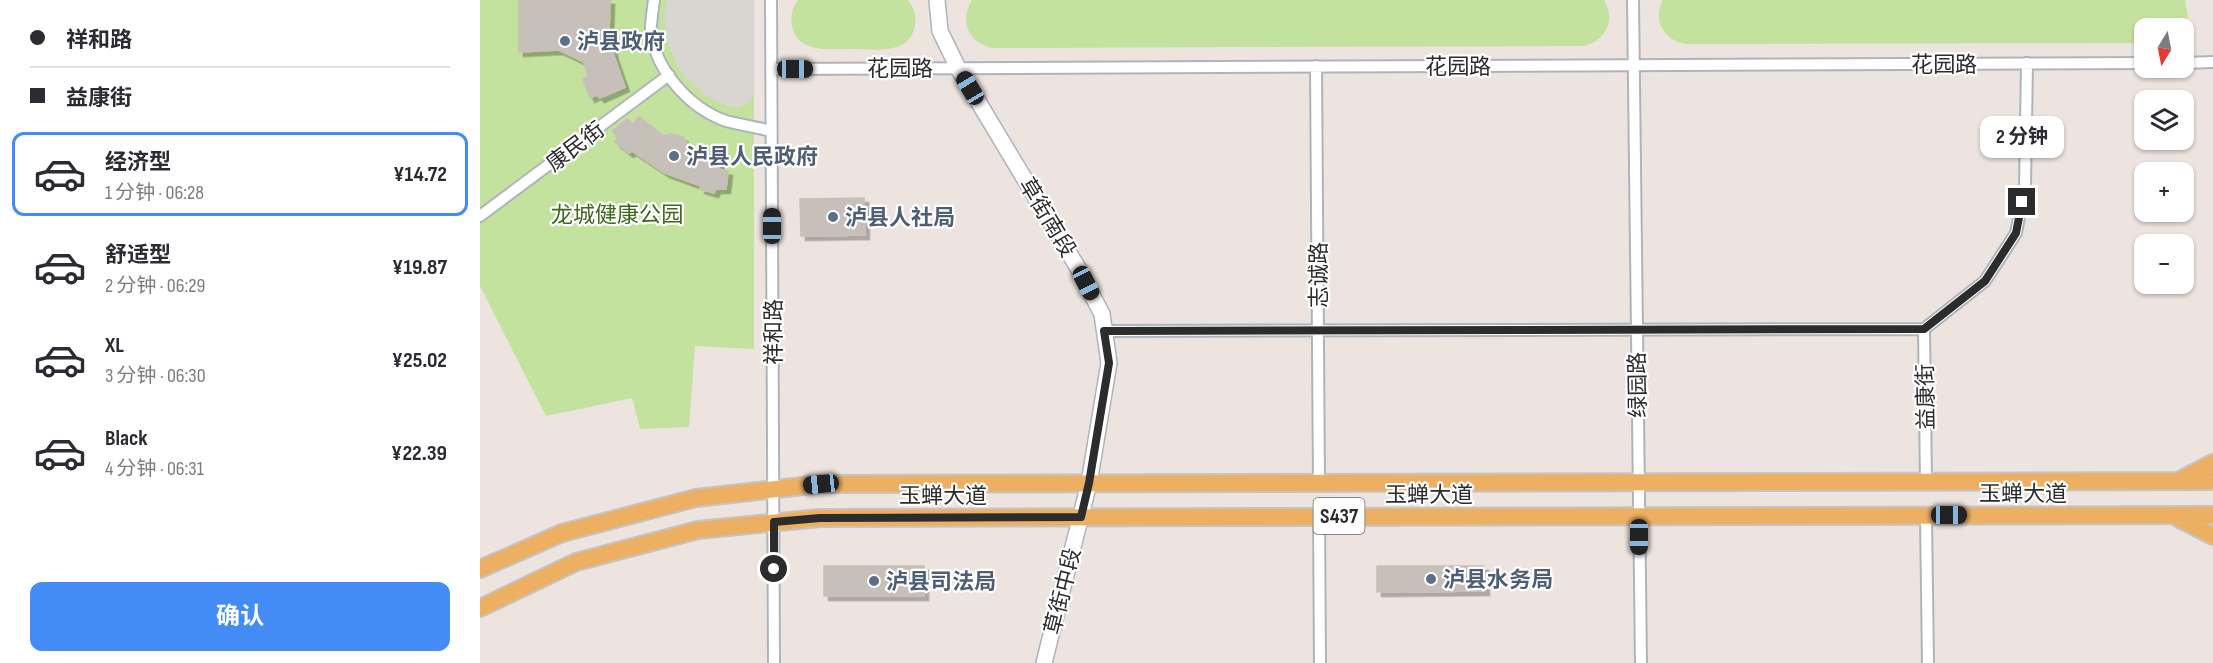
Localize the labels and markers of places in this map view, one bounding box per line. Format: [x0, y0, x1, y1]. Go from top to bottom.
place label: 泸县政府 [577, 29, 665, 56]
marker: 泸县政府 [558, 34, 572, 48]
place label: 泸县人民政府 [686, 144, 818, 171]
marker: 泸县人民政府 [667, 149, 681, 163]
place label: 泸县人社局 [845, 205, 955, 232]
marker: 泸县人社局 [826, 210, 840, 224]
place label: 泸县水务局 [1443, 567, 1553, 594]
place label: 泸县司法局 [886, 569, 996, 596]
marker: 泸县水务局 [1424, 572, 1438, 586]
marker: 泸县司法局 [867, 574, 881, 588]

